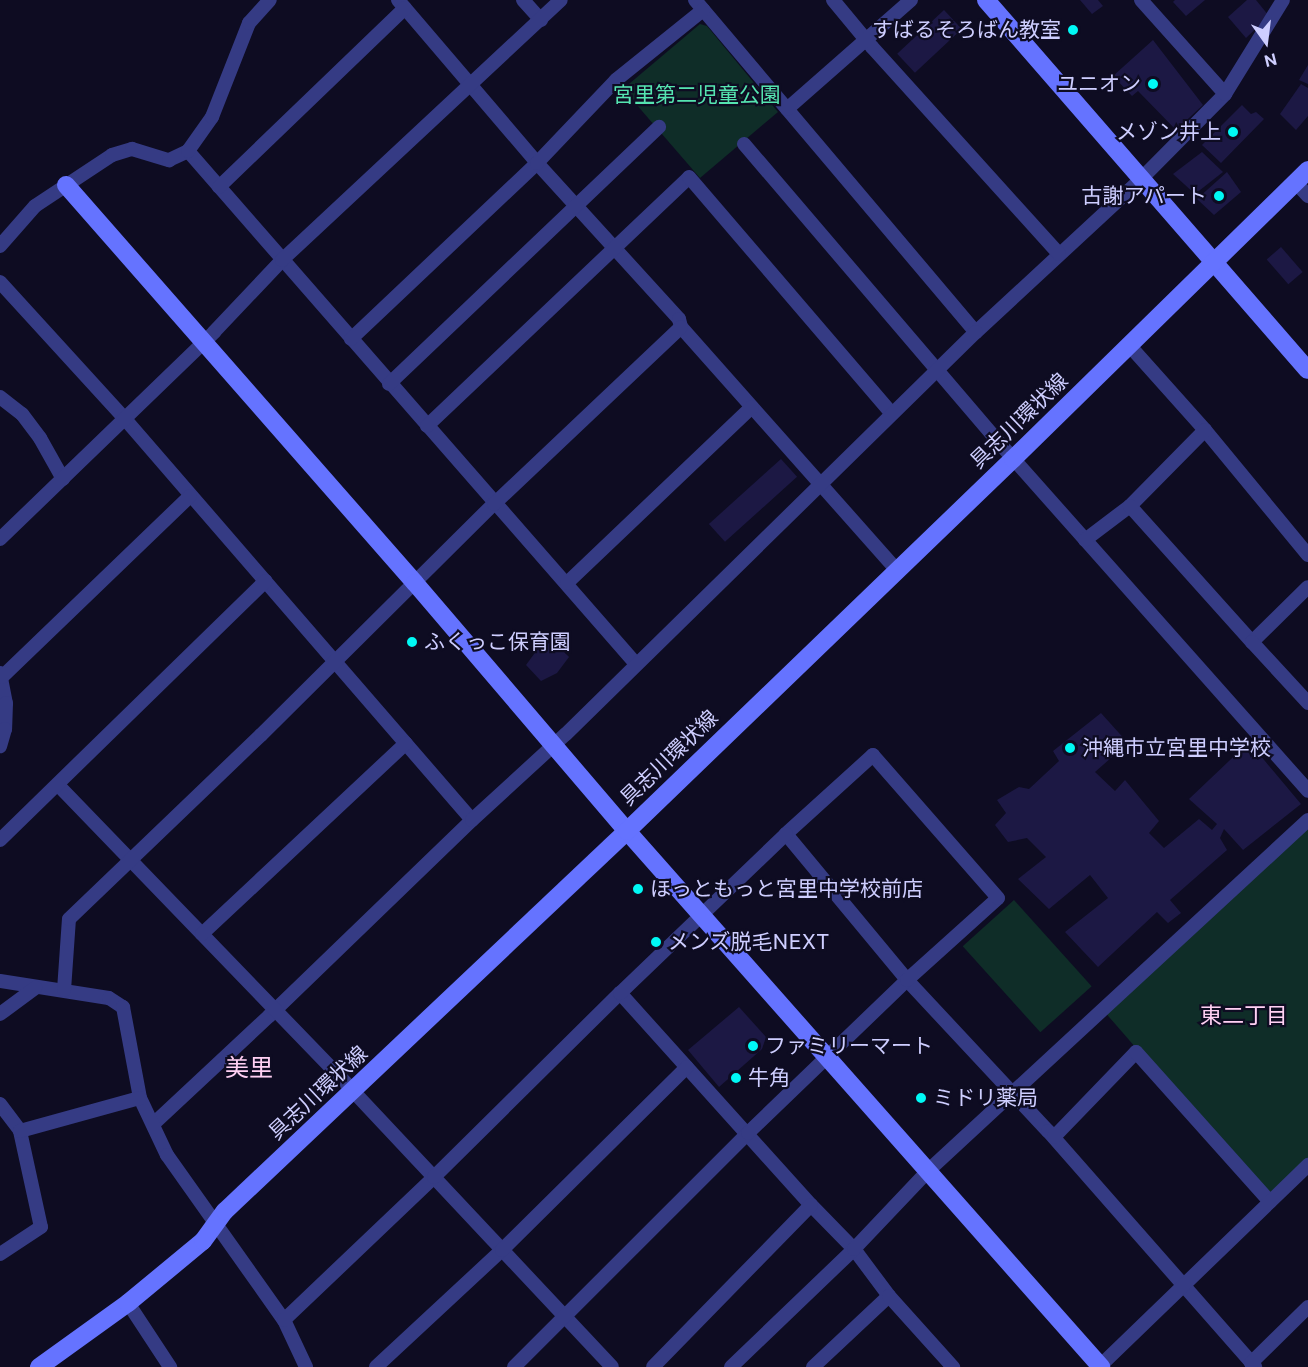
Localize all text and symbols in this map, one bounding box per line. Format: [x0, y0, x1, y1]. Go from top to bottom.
north arrow [1236, 12, 1296, 72]
place label: すばるそろばん教室 [872, 17, 1061, 43]
marker: すばるそろばん教室 [1066, 23, 1080, 37]
text: N [1262, 49, 1279, 71]
place label: ユニオン [1057, 71, 1141, 97]
marker: ユニオン [1146, 77, 1160, 91]
park label: 宮里第二児童公園 [613, 82, 781, 108]
place label: メゾン井上 [1116, 119, 1221, 145]
marker: メゾン井上 [1226, 125, 1240, 139]
place label: 古謝アパート [1081, 183, 1207, 209]
marker: 古謝アパート [1212, 189, 1226, 203]
street label: 具志川環状線 [965, 368, 1073, 474]
place label: ふくっこ保育園 [424, 629, 571, 655]
marker: ふくっこ保育園 [405, 635, 419, 649]
street label: 具志川環状線 [615, 705, 723, 811]
place label: 沖縄市立宮里中学校 [1082, 735, 1271, 761]
marker: 沖縄市立宮里中学校 [1063, 741, 1077, 755]
place label: ほっともっと宮里中学校前店 [650, 876, 923, 902]
marker: ほっともっと宮里中学校前店 [631, 882, 645, 896]
place label: メンズ脱毛NEXT [668, 929, 829, 955]
marker: メンズ脱毛NEXT [649, 935, 663, 949]
district label: 東二丁目 [1200, 1003, 1288, 1029]
place label: ファミリーマート [765, 1033, 933, 1059]
marker: ファミリーマート [746, 1039, 760, 1053]
street label: 具志川環状線 [263, 1041, 373, 1145]
district label: 美里 [225, 1054, 273, 1082]
place label: 牛角 [748, 1065, 790, 1091]
marker: 牛角 [729, 1071, 743, 1085]
place label: ミドリ薬局 [933, 1085, 1038, 1111]
marker: ミドリ薬局 [914, 1091, 928, 1105]

